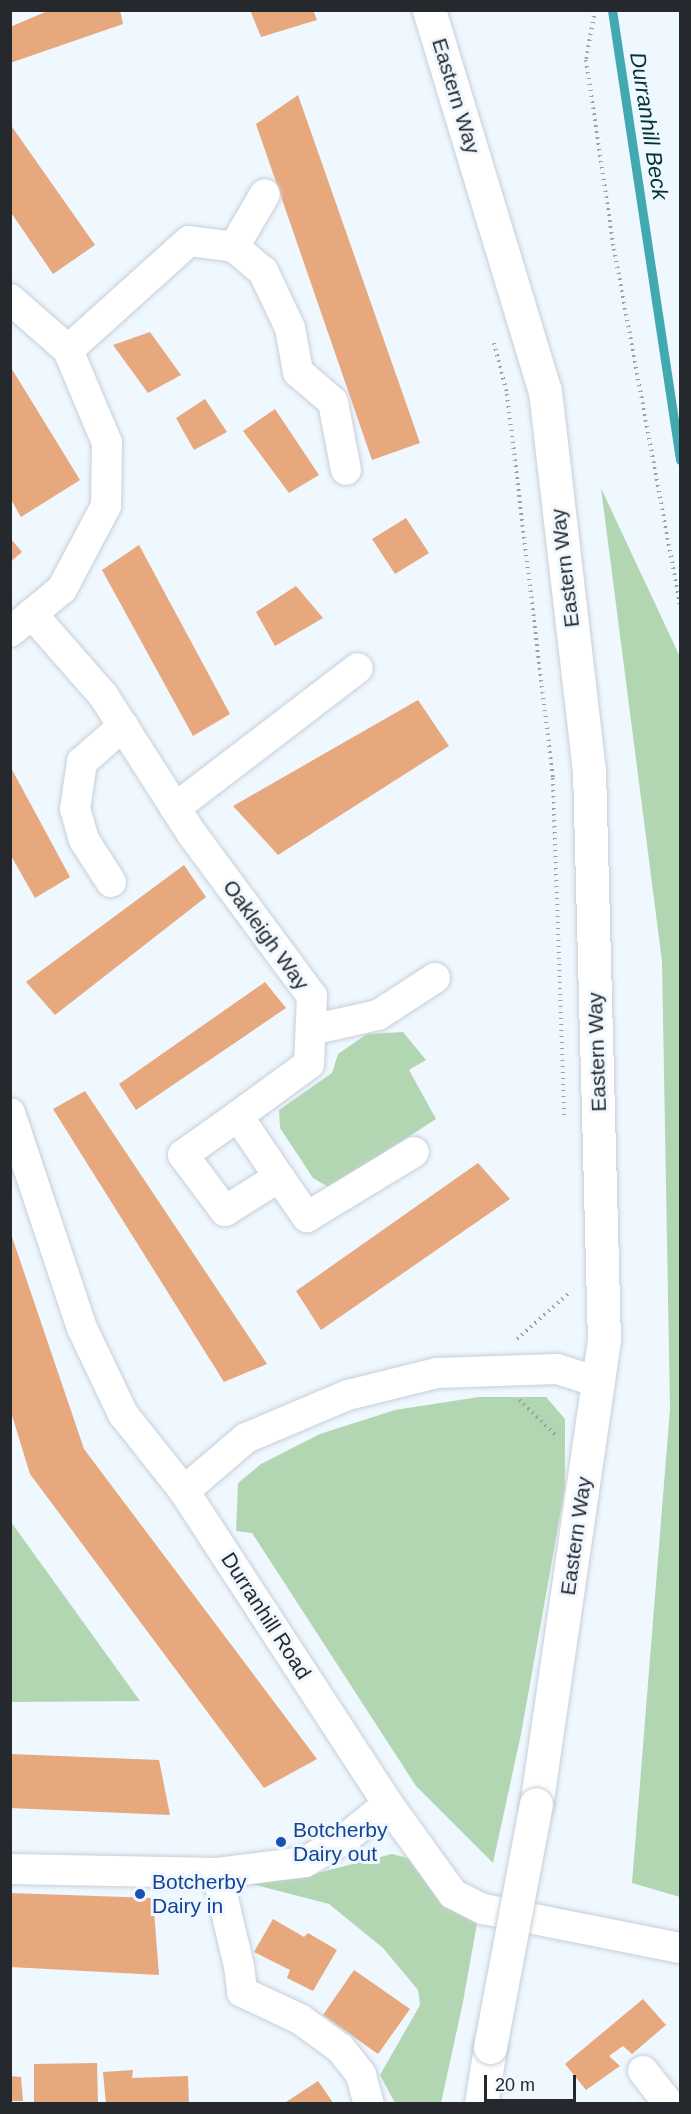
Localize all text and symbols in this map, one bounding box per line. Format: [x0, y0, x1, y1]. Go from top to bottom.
street label: Eastern Way [426, 35, 486, 157]
water label: Durranhill Beck [624, 50, 674, 202]
street label: Eastern Way [545, 507, 585, 629]
street label: Oakleigh Way [218, 875, 314, 995]
street label: Eastern Way [582, 992, 612, 1112]
street label: Eastern Way [555, 1475, 597, 1597]
street label: Durranhill Road [216, 1548, 316, 1684]
place label: Botcherby Dairy out [293, 1817, 388, 1867]
marker: Botcherby Dairy out [274, 1835, 288, 1849]
place label: Botcherby Dairy in [152, 1869, 247, 1919]
marker: Botcherby Dairy in [133, 1887, 147, 1901]
scale bar [487, 2063, 578, 2101]
text: 20 m [495, 2075, 535, 2095]

